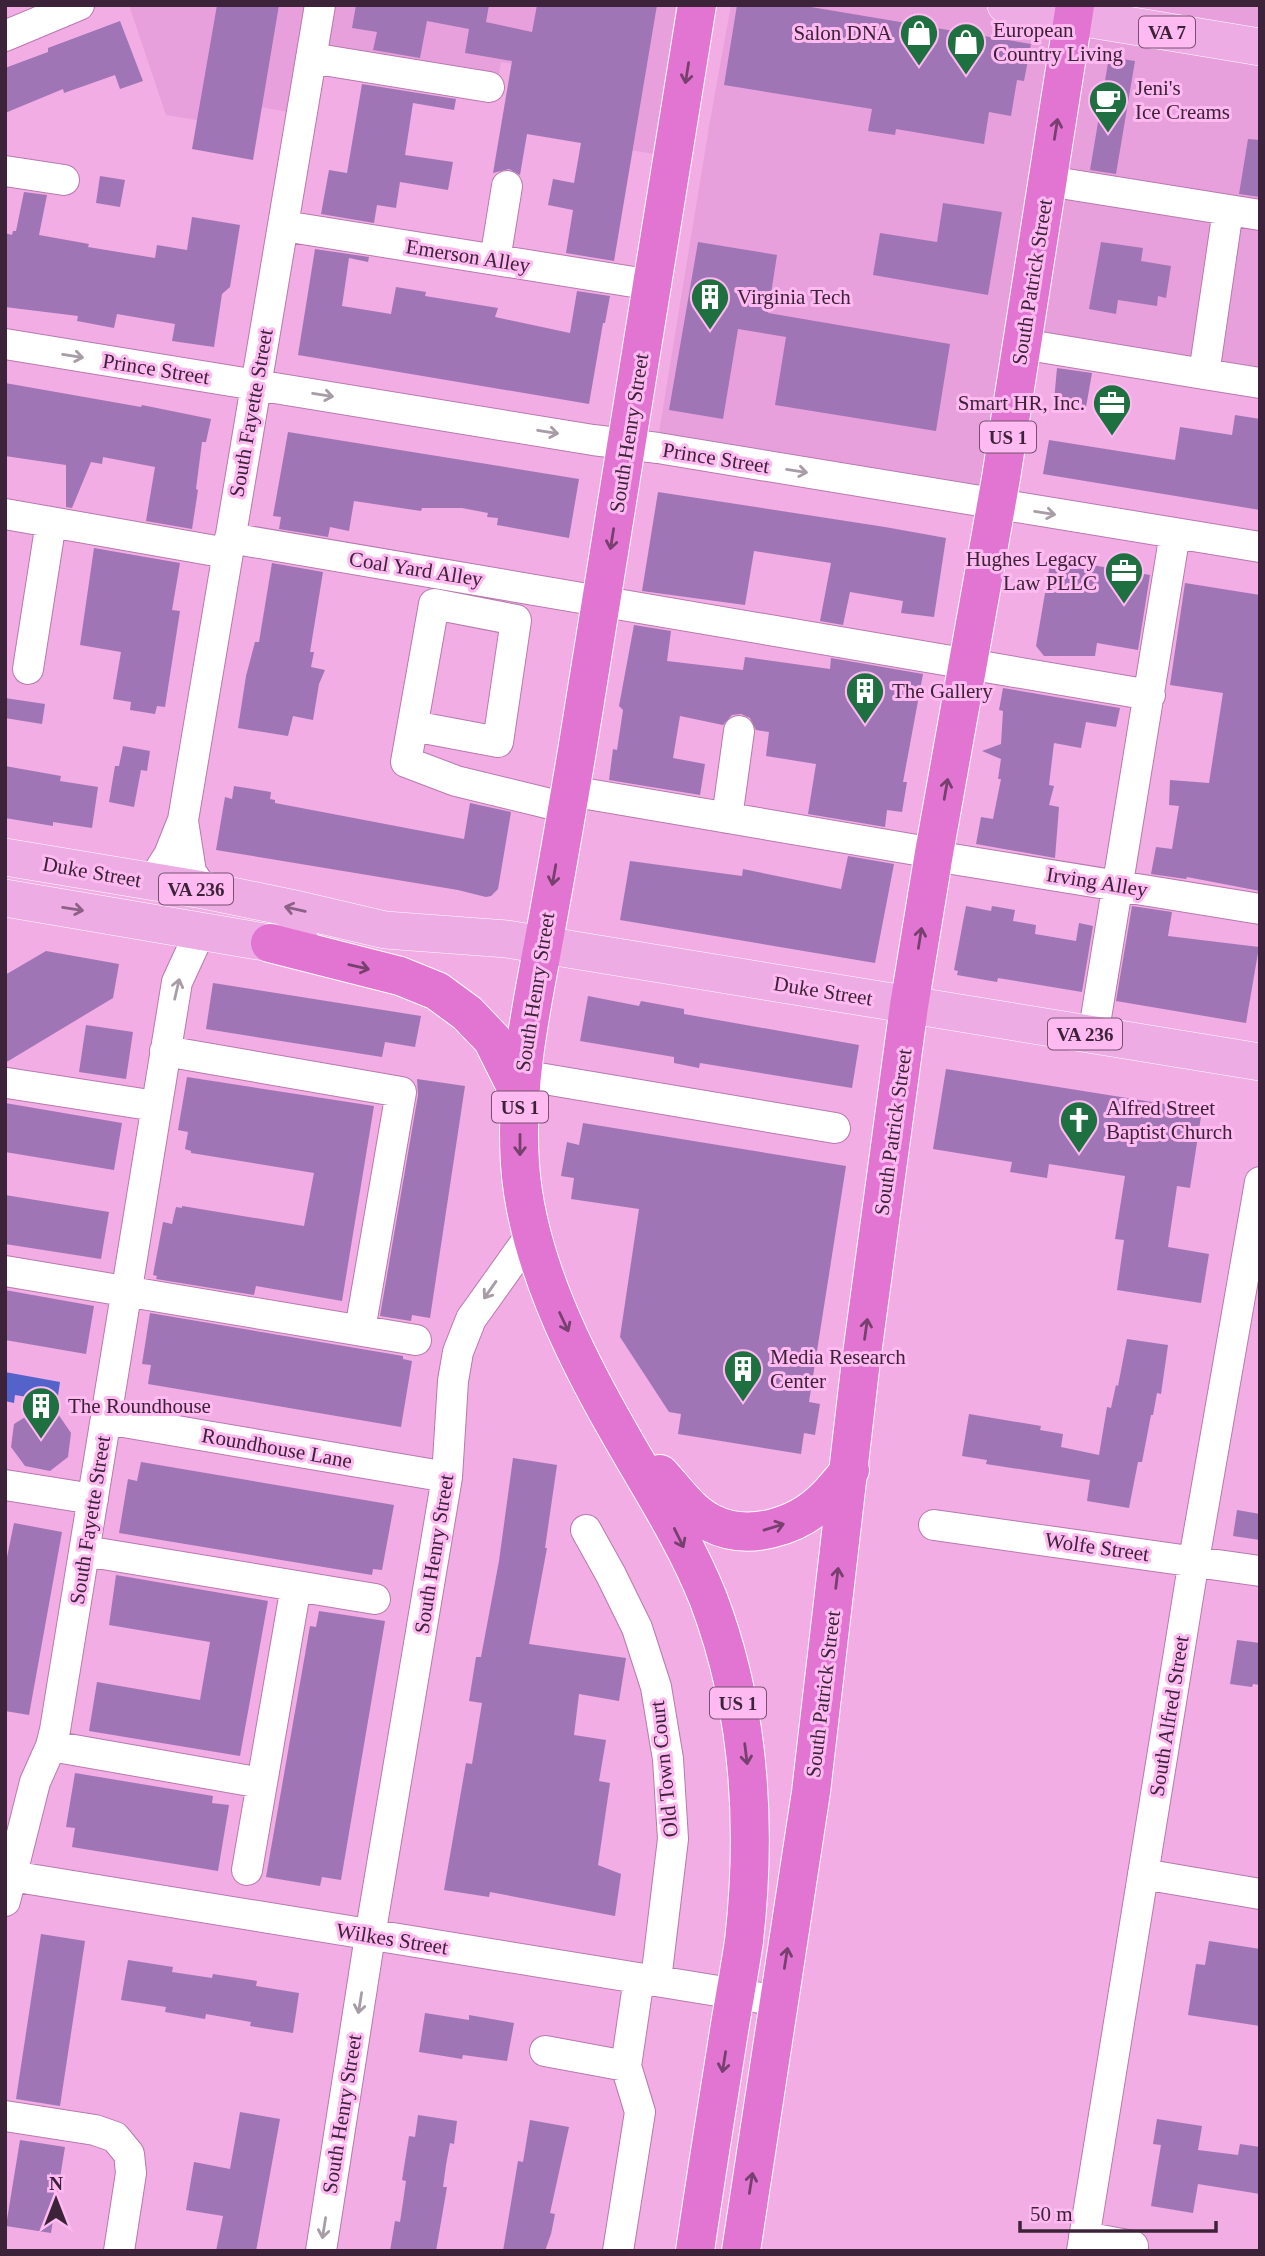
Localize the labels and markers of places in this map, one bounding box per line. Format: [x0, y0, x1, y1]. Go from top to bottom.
shop icon: Salon DNA [898, 12, 940, 67]
place label: European Country Living [993, 18, 1124, 66]
place label: Salon DNA [793, 21, 893, 45]
shop icon: European Country Living [945, 21, 987, 76]
place label: Jeni's Ice Creams [1135, 76, 1230, 124]
cafe icon: Jeni's Ice Creams [1087, 79, 1129, 134]
building icon: Virginia Tech [689, 276, 731, 331]
place label: Virginia Tech [737, 285, 851, 309]
office icon: Smart HR, Inc. [1091, 382, 1133, 437]
place label: Smart HR, Inc. [958, 391, 1085, 415]
place label: Hughes Legacy Law PLLC [966, 547, 1097, 595]
office icon: Hughes Legacy Law PLLC [1103, 550, 1145, 605]
building icon: The Gallery [844, 670, 886, 725]
place label: The Gallery [892, 679, 993, 703]
place label: Alfred Street Baptist Church [1106, 1096, 1233, 1144]
church icon: Alfred Street Baptist Church [1058, 1099, 1100, 1154]
place label: Media Research Center [770, 1345, 906, 1393]
building icon: Media Research Center [722, 1348, 764, 1403]
building icon: The Roundhouse [20, 1385, 62, 1440]
place label: The Roundhouse [68, 1394, 211, 1418]

